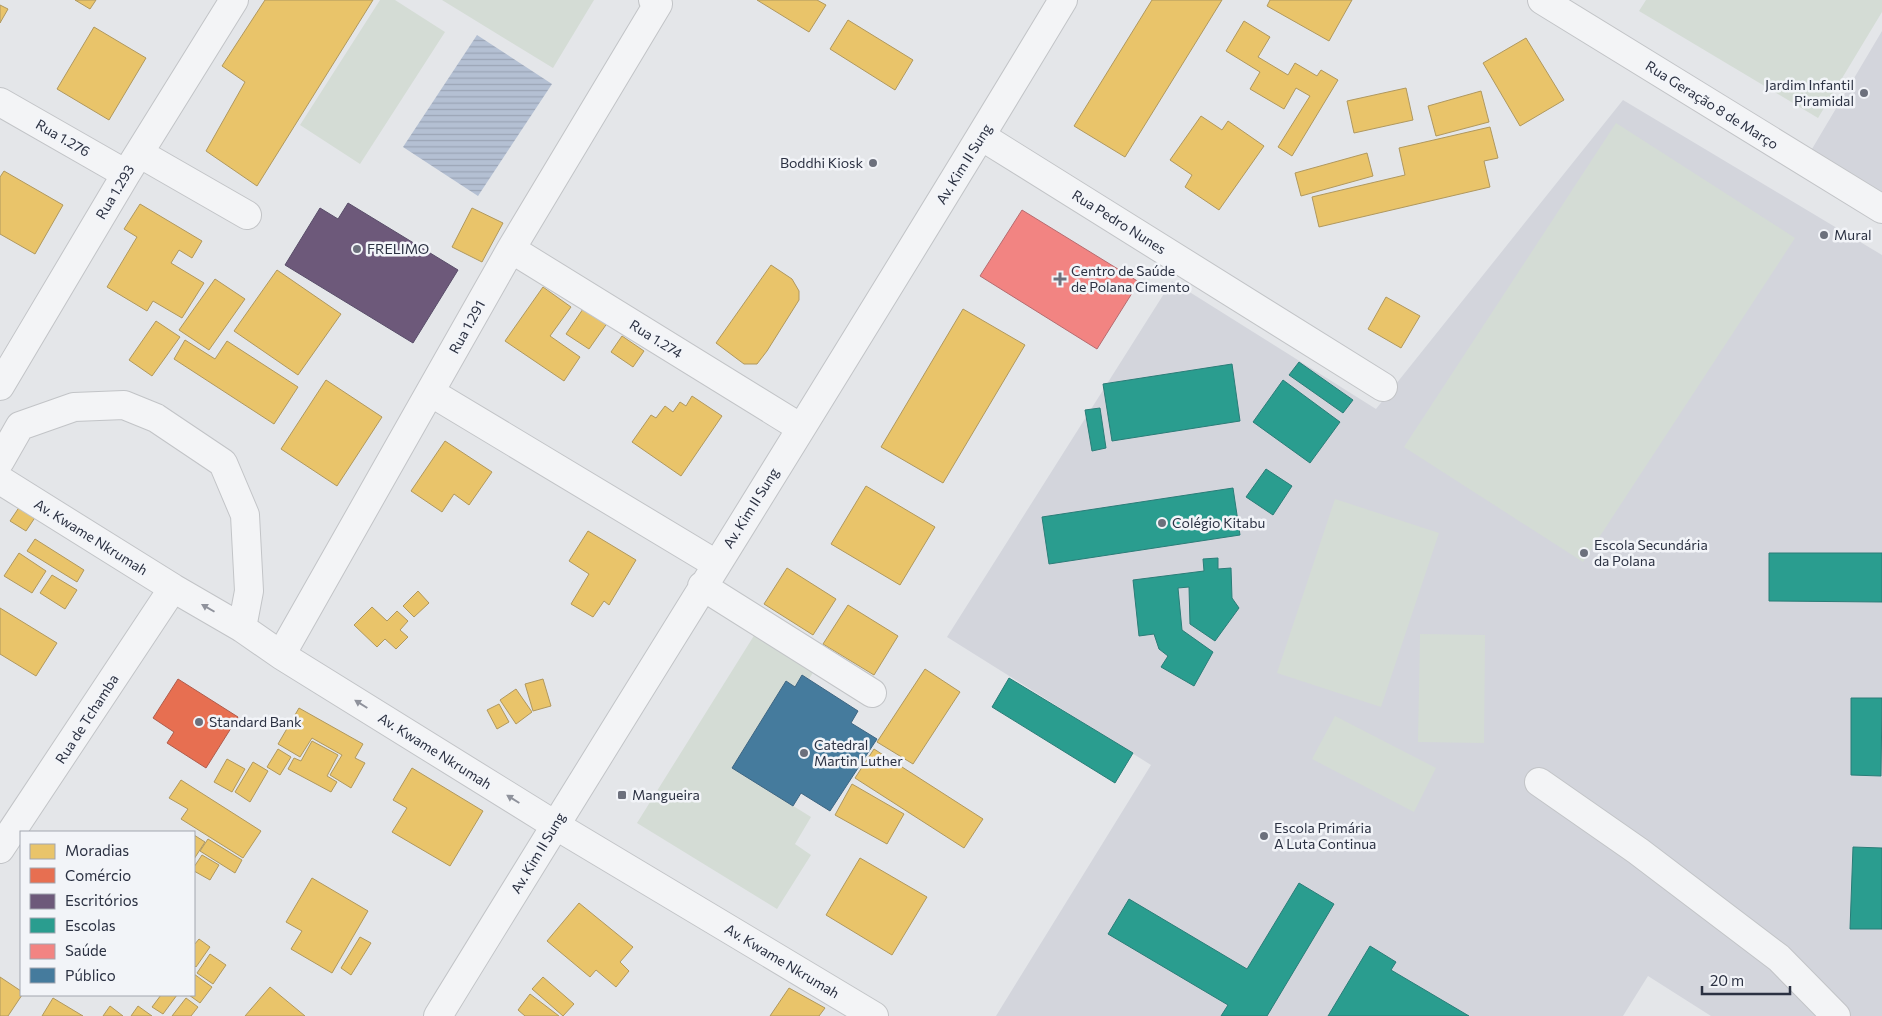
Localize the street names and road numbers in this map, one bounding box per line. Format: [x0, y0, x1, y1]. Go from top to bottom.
street label: Rua Geração 8 de Março [1643, 57, 1782, 152]
street label: Rua 1.276 [33, 115, 93, 160]
street label: Av. Kim II Sung [932, 120, 995, 207]
street label: Rua 1.293 [92, 161, 137, 222]
street label: Rua Pedro Nunes [1069, 186, 1169, 257]
street label: Rua 1.291 [445, 297, 488, 357]
street label: Rua 1.274 [627, 316, 686, 362]
street label: Av. Kim II Sung [719, 464, 782, 551]
street label: Av. Kwame Nkrumah [31, 495, 151, 578]
street label: Rua de Tchamba [51, 671, 122, 767]
street label: Av. Kwame Nkrumah [375, 709, 495, 792]
street label: Av. Kim II Sung [507, 809, 569, 896]
street label: Av. Kwame Nkrumah [722, 920, 842, 1001]

